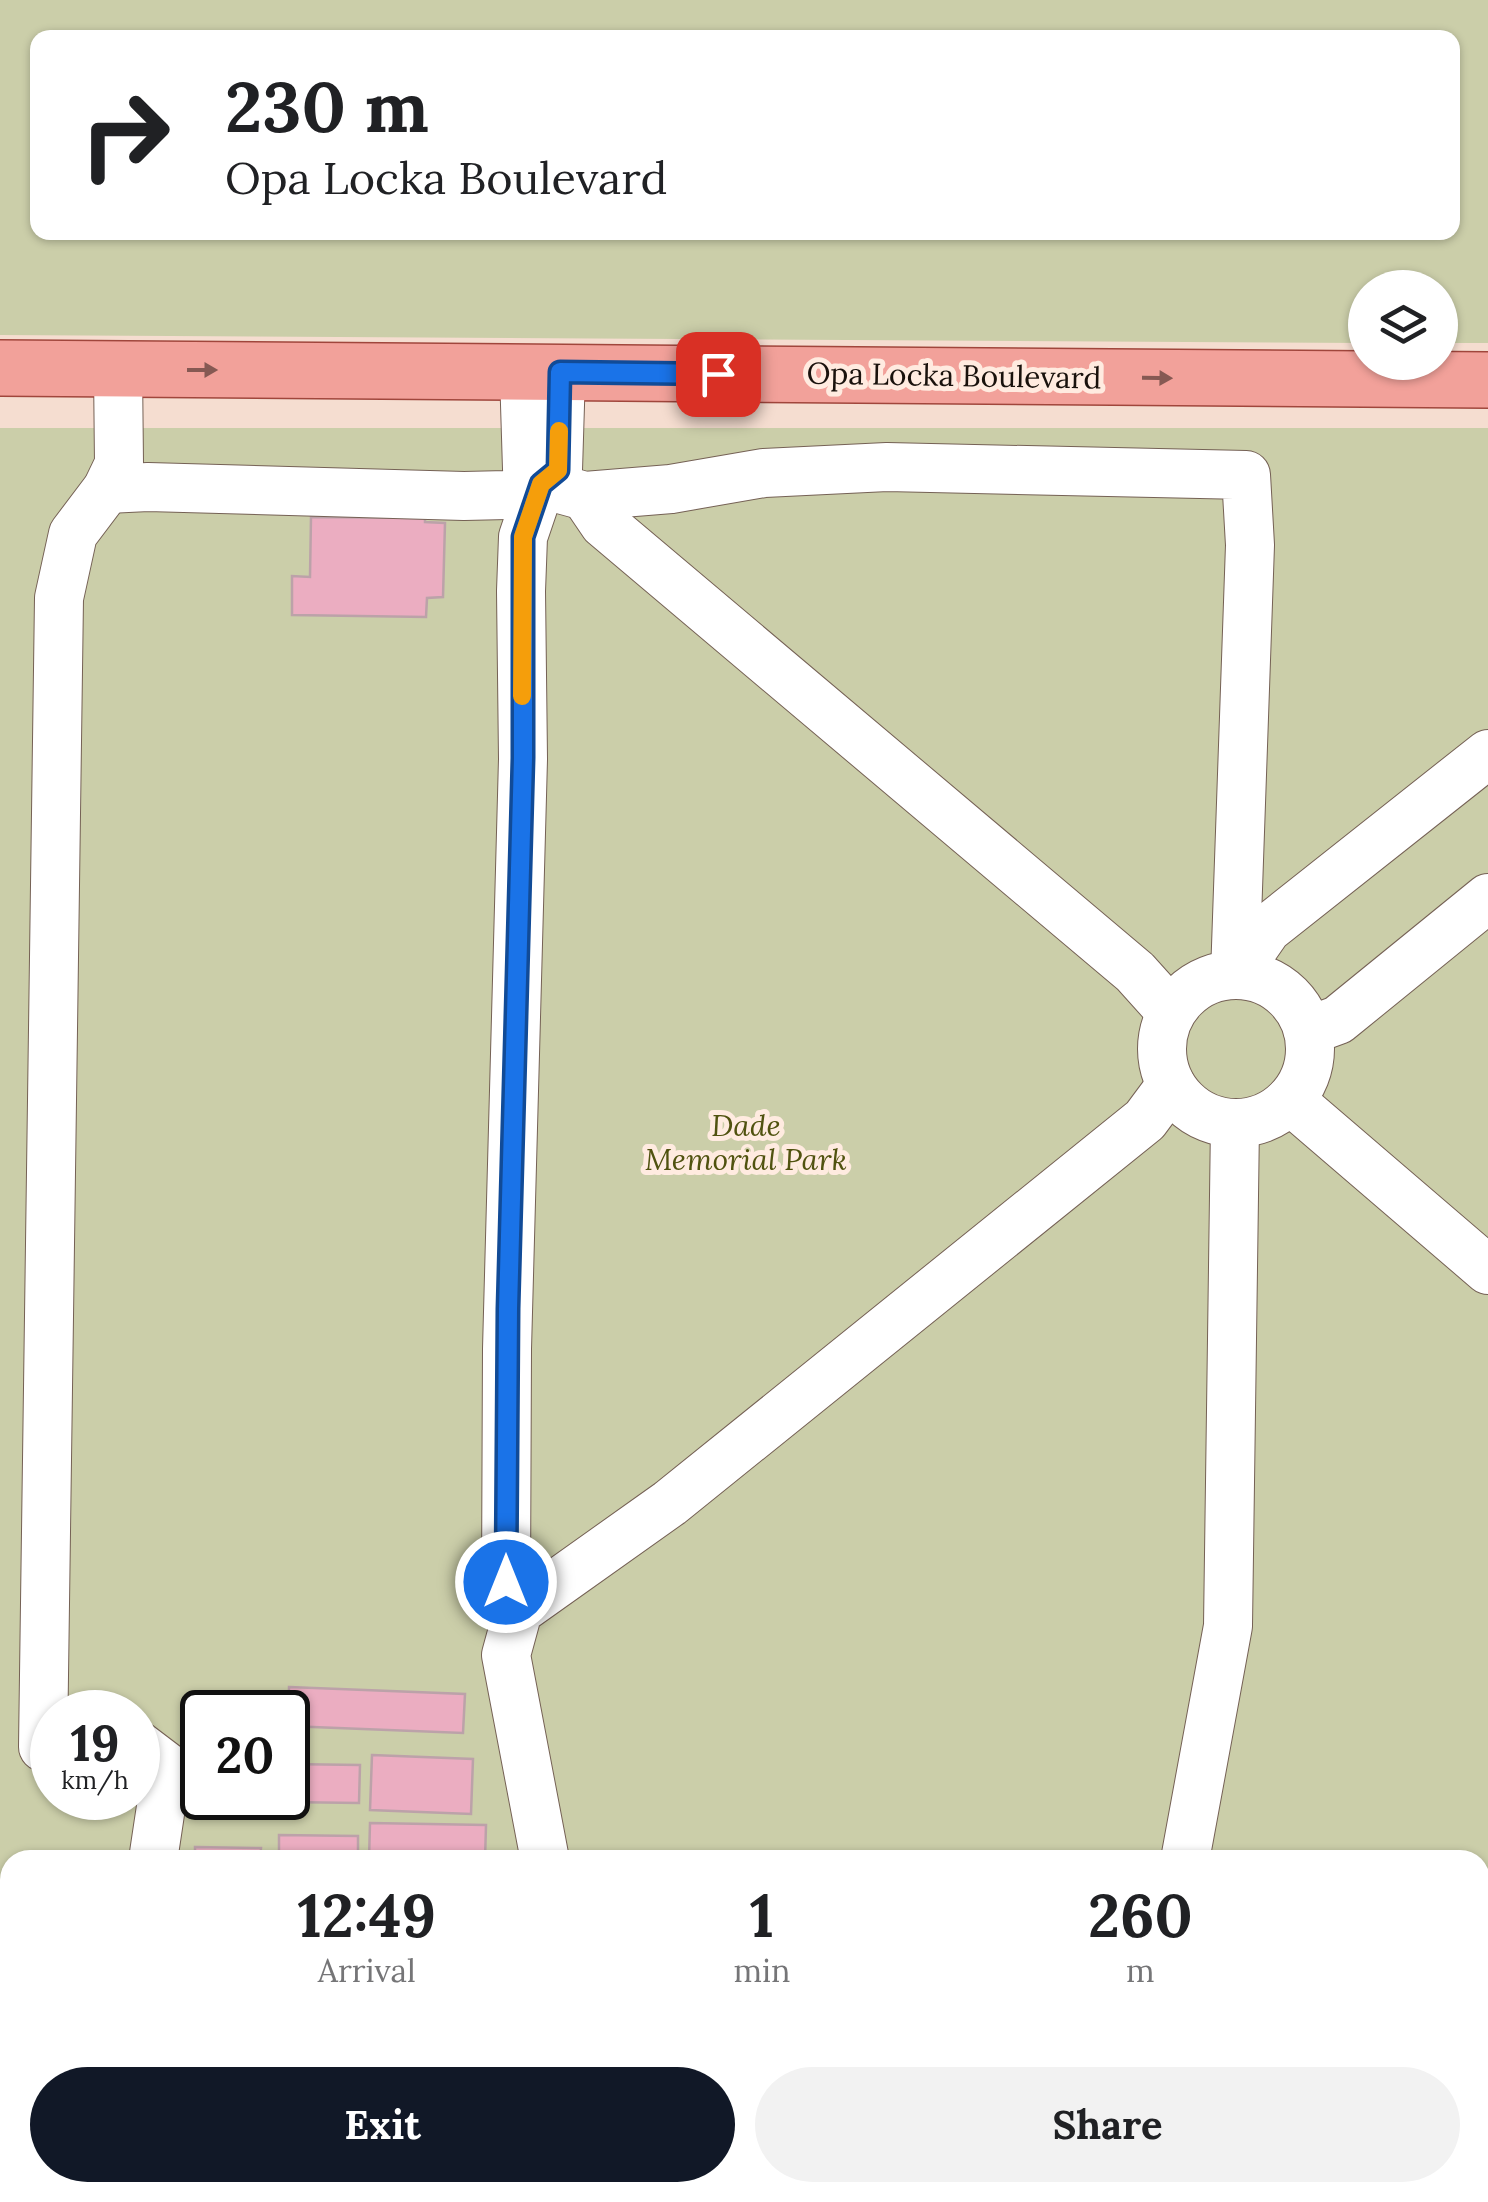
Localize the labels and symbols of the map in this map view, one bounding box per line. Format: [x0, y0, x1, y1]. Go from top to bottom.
pin [676, 332, 761, 417]
street label: Opa Locka Boulevard [806, 353, 1102, 397]
one-way arrow [187, 362, 219, 378]
one-way arrow [1142, 370, 1174, 386]
park label: Dade Memorial Park [645, 1106, 847, 1178]
position arrow [454, 1530, 558, 1634]
speed limit sign: 20 [180, 1690, 310, 1820]

